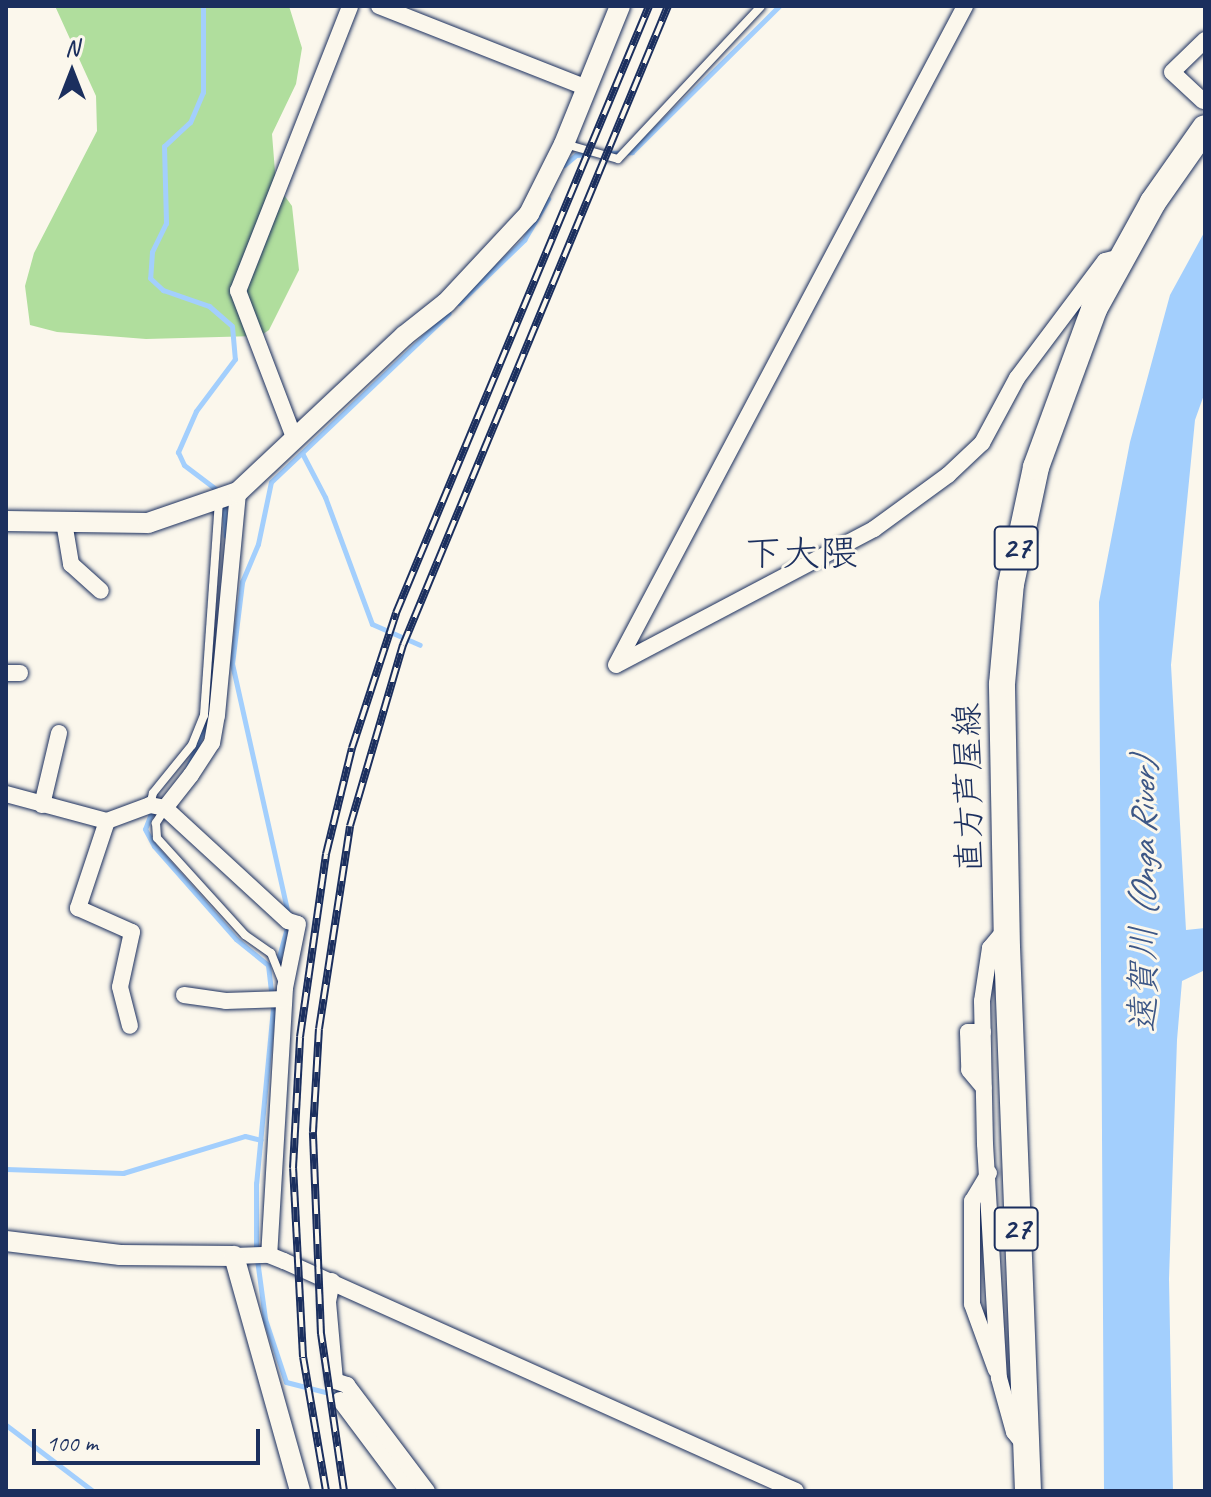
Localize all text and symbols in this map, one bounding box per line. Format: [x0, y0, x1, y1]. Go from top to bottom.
north arrow [32, 32, 112, 112]
text: N [65, 34, 79, 62]
road number: 27 [992, 520, 1040, 576]
district label: 下大隈 [744, 531, 858, 577]
street label: 直方芦屋線 [946, 703, 990, 873]
water label: 遠賀川 (Onga River) [1122, 759, 1166, 1033]
road number: 27 [992, 1201, 1040, 1257]
scale bar [36, 1413, 264, 1463]
text: 100 m [46, 1428, 98, 1458]

